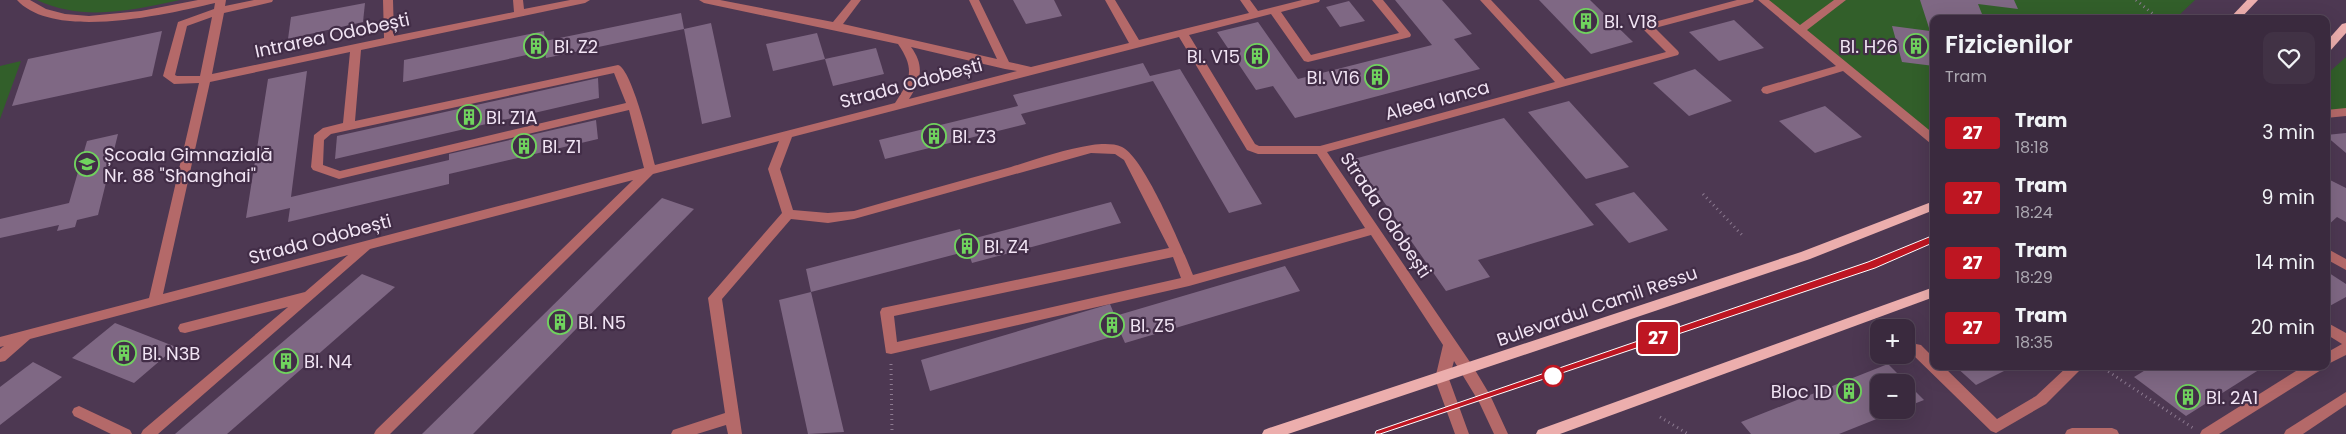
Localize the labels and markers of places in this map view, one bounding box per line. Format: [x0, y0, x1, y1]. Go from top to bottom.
building icon: Bl. V18 [1573, 8, 1599, 34]
place label: Bl. V18 [1604, 9, 1657, 34]
building icon: Bl. Z2 [523, 33, 549, 59]
building icon: Bl. H26 [1903, 33, 1929, 59]
place label: Bl. Z2 [554, 34, 598, 59]
place label: Bl. H26 [1840, 34, 1898, 59]
building icon: Bl. V15 [1244, 43, 1270, 69]
place label: Bl. V15 [1187, 44, 1240, 69]
building icon: Bl. V16 [1364, 64, 1390, 90]
place label: Bl. V16 [1307, 65, 1360, 90]
building icon: Bl. Z1A [456, 104, 482, 130]
place label: Bl. Z1A [486, 105, 538, 130]
building icon: Bl. Z3 [921, 123, 947, 149]
place label: Bl. Z3 [952, 124, 996, 149]
building icon: Bl. Z1 [511, 133, 537, 159]
place label: Bl. Z1 [542, 134, 582, 159]
place label: Școala Gimnazială Nr. 88 "Shanghai" [104, 142, 273, 188]
school or university icon: Școala Gimnazială Nr. 88 "Shanghai" [74, 151, 100, 177]
building icon: Bl. Z4 [954, 233, 980, 259]
place label: Bl. Z4 [984, 234, 1029, 259]
building icon: Bl. N5 [547, 309, 573, 335]
place label: Bl. N5 [578, 310, 626, 335]
building icon: Bl. Z5 [1099, 312, 1125, 338]
place label: Bl. Z5 [1130, 313, 1175, 338]
building icon: Bl. N3B [111, 340, 137, 366]
place label: Bl. N3B [142, 341, 200, 366]
building icon: Bl. N4 [273, 348, 299, 374]
place label: Bl. N4 [304, 349, 352, 374]
unlabelled marker [1542, 365, 1564, 387]
building icon: Bloc 1D [1836, 378, 1862, 404]
place label: Bloc 1D [1771, 379, 1832, 404]
building icon: Bl. 2A1 [2175, 384, 2201, 410]
place label: Bl. 2A1 [2206, 385, 2258, 410]

